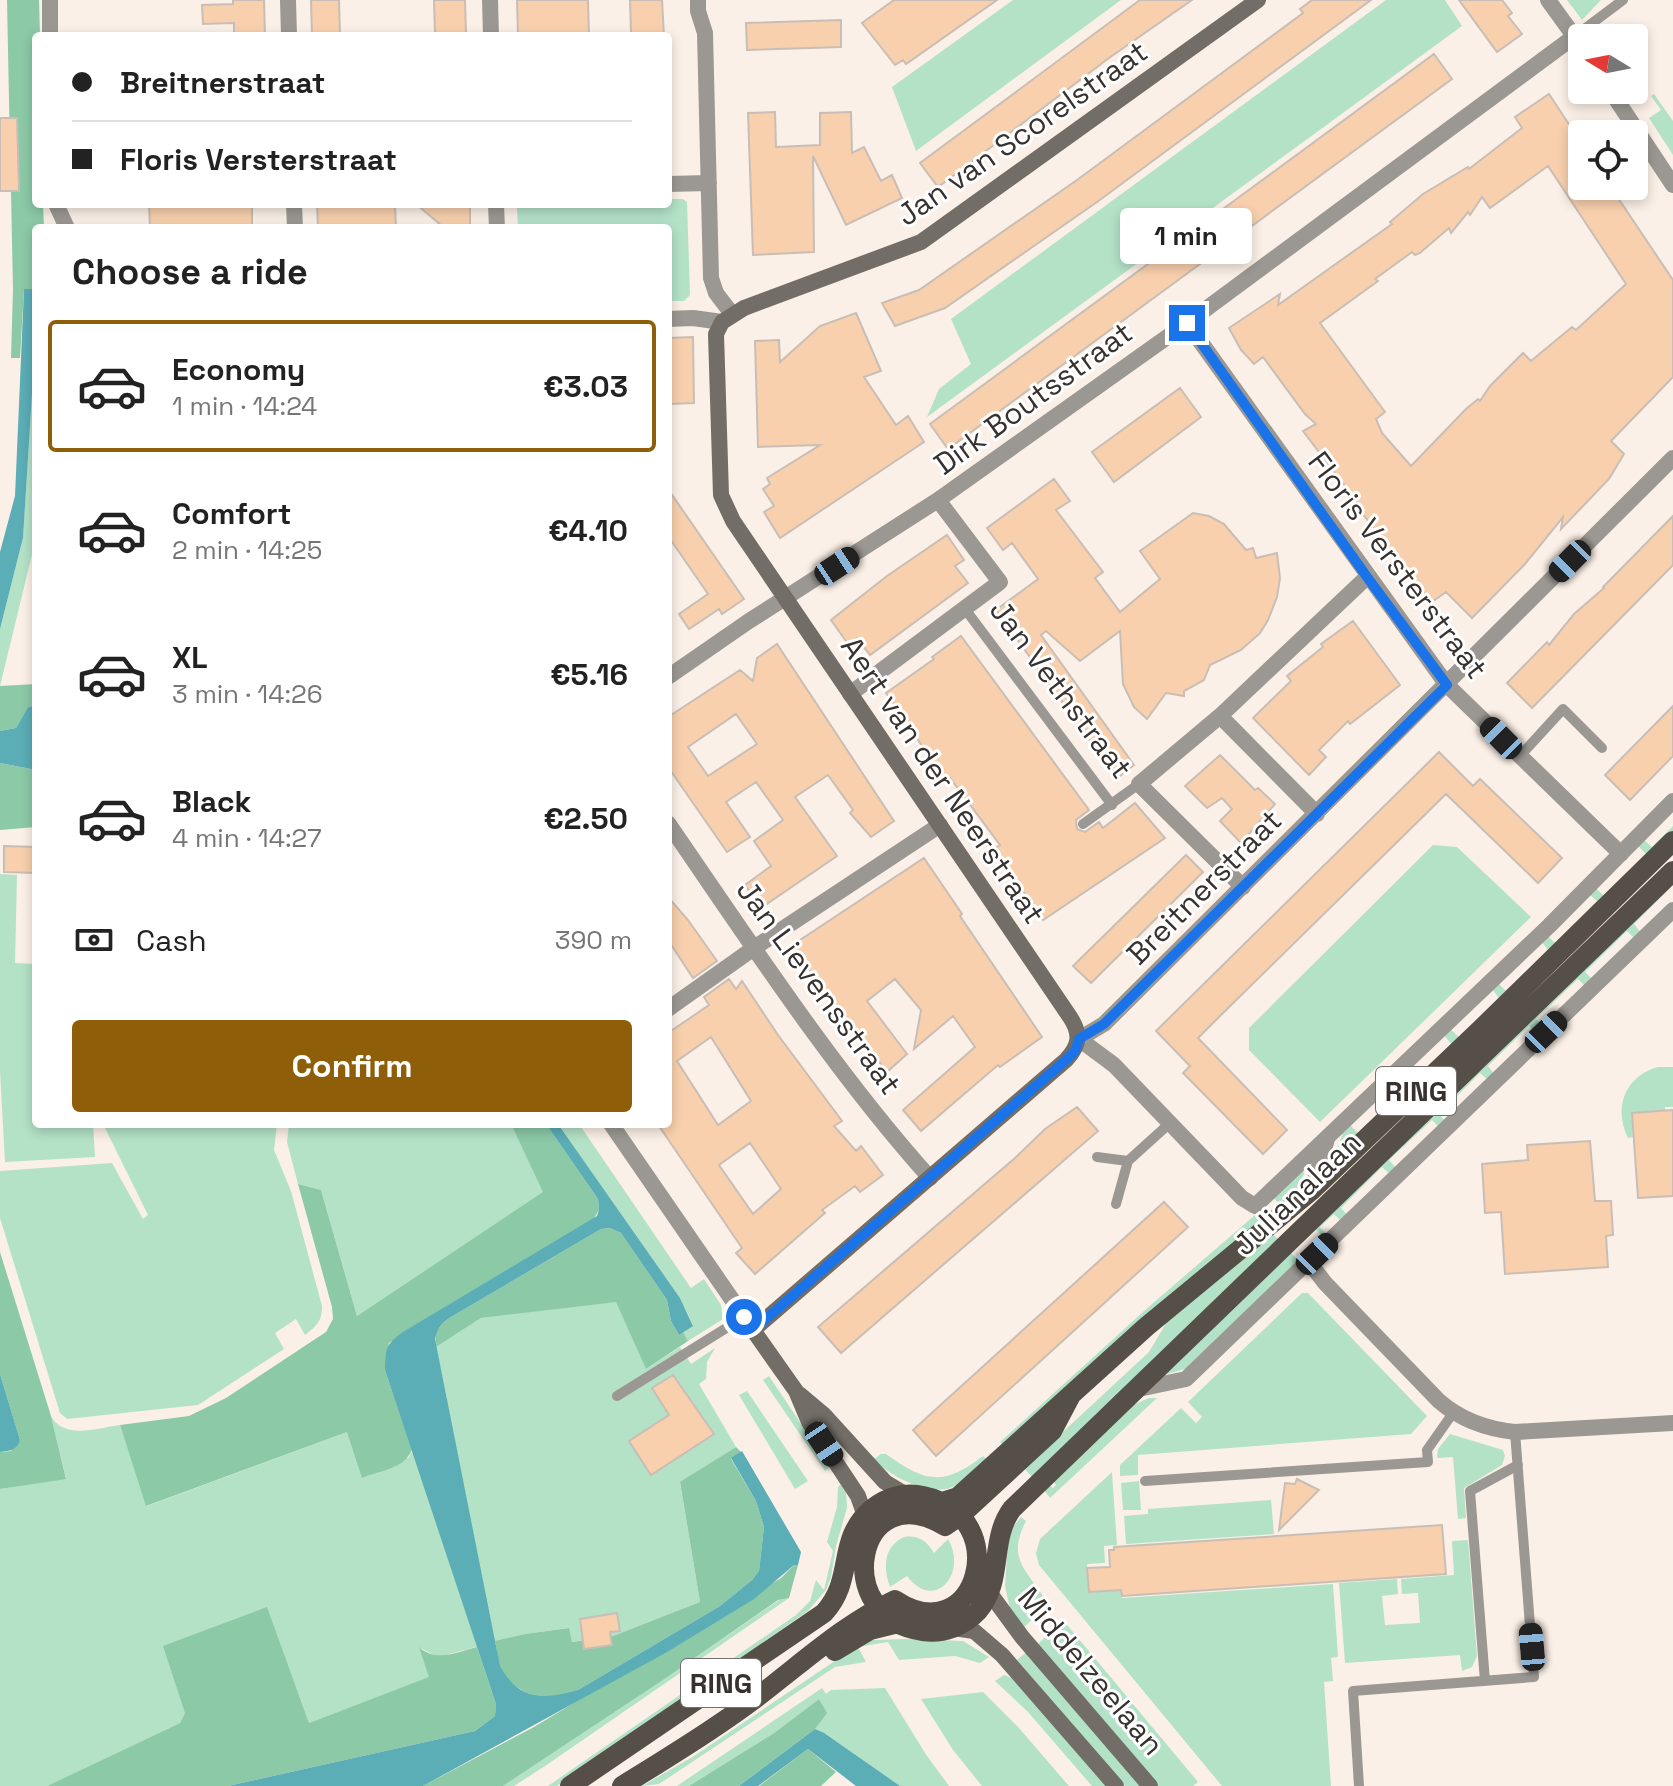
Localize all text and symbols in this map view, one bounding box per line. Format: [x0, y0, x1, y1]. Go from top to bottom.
north arrow [1568, 24, 1648, 104]
map controls [1568, 24, 1648, 200]
street label: Jan van Scorelstraat [889, 32, 1155, 234]
text: Breitnerstraat [120, 63, 325, 102]
button: locate [1568, 120, 1648, 200]
text: Floris Versterstraat [120, 140, 397, 179]
callout: 1 min [1121, 207, 1253, 263]
text: 1 min [1154, 219, 1218, 253]
text: Choose a ride [72, 249, 308, 295]
route end [1169, 305, 1205, 341]
street label: Dirk Boutsstraat [926, 313, 1140, 483]
icon: car [76, 350, 148, 422]
text: Economy [172, 350, 305, 389]
text: €3.03 [543, 367, 628, 406]
text: 1 min · 14:24 [172, 389, 317, 423]
street label: Floris Versterstraat [1300, 443, 1496, 687]
icon: car [76, 494, 148, 566]
text: Comfort [172, 494, 291, 533]
text: €4.10 [548, 511, 628, 550]
text: 2 min · 14:25 [172, 533, 322, 567]
car [1545, 536, 1595, 586]
car [810, 543, 864, 589]
street label: Jan Vethstraat [981, 592, 1141, 786]
street label: Aert van der Neerstraat [832, 629, 1054, 931]
icon: car [76, 638, 148, 710]
text: XL [172, 638, 208, 677]
text: €5.16 [550, 655, 628, 694]
text: 3 min · 14:26 [172, 677, 323, 711]
car [1476, 713, 1526, 763]
icon: car [76, 782, 148, 854]
text: Black [172, 782, 251, 821]
text: €2.50 [543, 799, 628, 838]
street label: Breitnerstraat [1118, 801, 1290, 973]
text: 4 min · 14:27 [172, 821, 322, 855]
street label: Jan Lievensstraat [728, 872, 910, 1102]
icon: cash [72, 918, 116, 962]
text: Cash [136, 921, 207, 960]
text: 390 m [555, 923, 632, 957]
car [1520, 1007, 1572, 1057]
button: Confirm [72, 1020, 632, 1112]
road number: RING [1376, 1067, 1456, 1115]
street label: Julianalaan [1225, 1122, 1369, 1264]
car [1291, 1229, 1343, 1279]
route start [726, 1299, 762, 1335]
car [801, 1417, 847, 1471]
street label: Middelzeelaan [1009, 1579, 1173, 1763]
car [1518, 1622, 1546, 1672]
road number: RING [681, 1659, 761, 1707]

